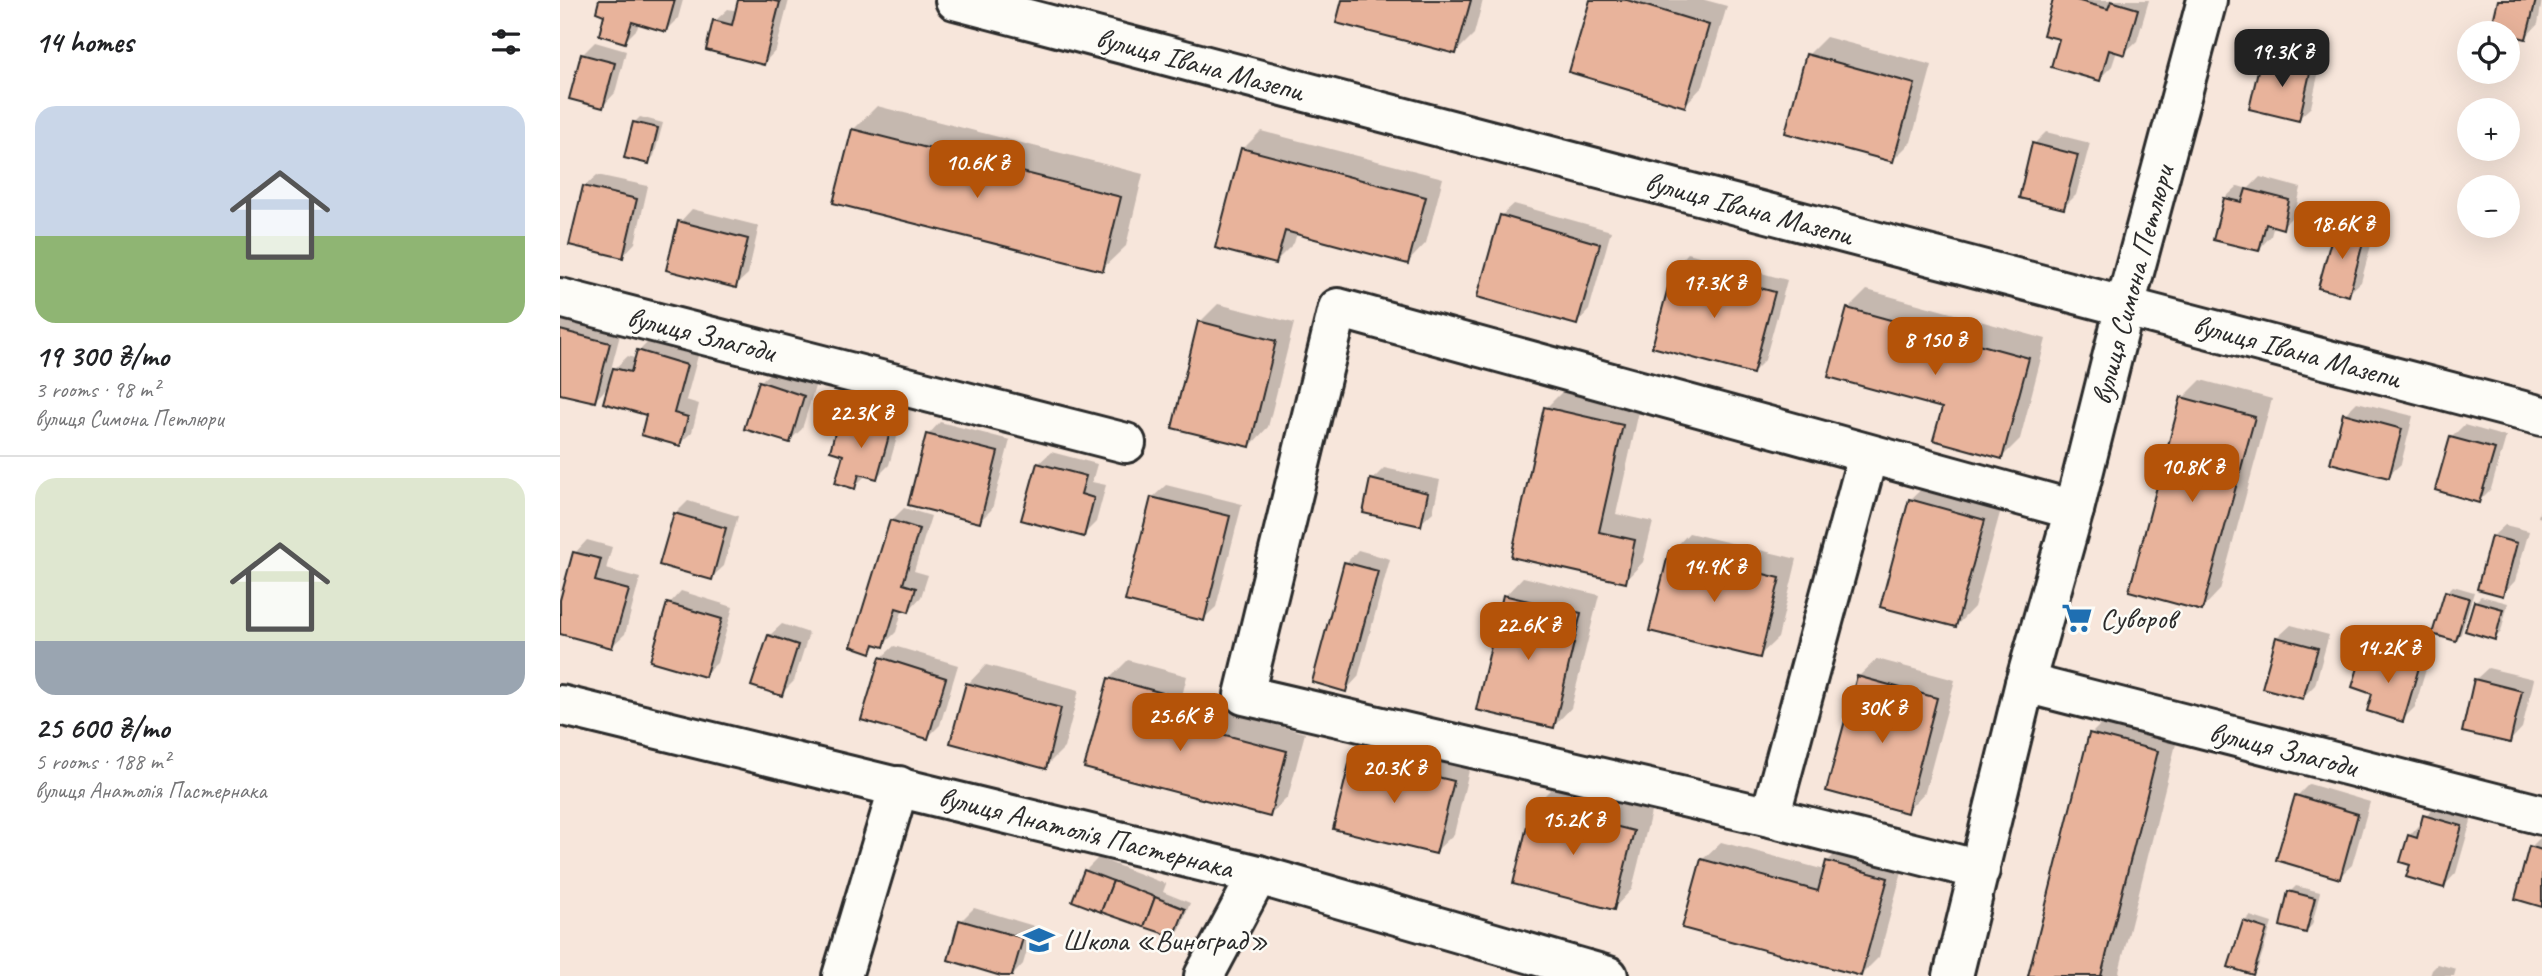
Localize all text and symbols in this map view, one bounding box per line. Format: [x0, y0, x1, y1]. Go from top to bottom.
street label: вулиця Івана Мазепи [1092, 18, 1309, 110]
map controls [2457, 21, 2520, 238]
button: locate [2457, 21, 2520, 84]
text: 14 homes [35, 23, 133, 61]
icon: filters [487, 23, 525, 61]
pin: 19.3K ₴ [2217, 29, 2347, 89]
text: 19.3K ₴ [2250, 37, 2314, 66]
button: + [2457, 98, 2520, 161]
pin: 10.6K ₴ [912, 140, 1042, 200]
text: 10.6K ₴ [945, 148, 1009, 177]
icon: home [217, 152, 343, 278]
street label: вулиця Симона Петлюри [2082, 159, 2183, 409]
street label: вулиця Івана Мазепи [1641, 162, 1858, 254]
button: − [2457, 175, 2520, 238]
pin: 18.6K ₴ [2277, 202, 2407, 261]
text: 18.6K ₴ [2310, 209, 2374, 238]
pin: 17.3K ₴ [1649, 260, 1779, 320]
text: 17.3K ₴ [1682, 268, 1746, 297]
street label: вулиця Злагоди [623, 297, 781, 371]
street label: вулиця Івана Мазепи [2189, 305, 2406, 397]
pin: 8 150 ₴ [1870, 318, 2000, 377]
text: 8 150 ₴ [1904, 325, 1966, 354]
text: 19 300 ₴/mo [35, 337, 169, 375]
text: 3 rooms · 98 m² [35, 375, 159, 404]
pin: 22.3K ₴ [796, 391, 926, 450]
text: 22.3K ₴ [829, 398, 893, 427]
text: вулиця Симона Петлюри [35, 404, 223, 433]
pin: 10.8K ₴ [2127, 444, 2257, 504]
text: 10.8K ₴ [2160, 452, 2224, 481]
icon: home [217, 524, 343, 650]
pin: 14.9K ₴ [1649, 544, 1779, 604]
text: 14.9K ₴ [1682, 552, 1746, 581]
place label: Суворов [2100, 599, 2181, 637]
supermarket icon: Суворов [2060, 601, 2094, 635]
pin: 22.6K ₴ [1463, 602, 1593, 662]
text: 22.6K ₴ [1496, 610, 1560, 639]
pin: 14.2K ₴ [2323, 626, 2453, 685]
text: 14.2K ₴ [2356, 633, 2420, 662]
pin: 30K ₴ [1833, 686, 1931, 745]
text: 30K ₴ [1858, 693, 1906, 722]
pin: 25.6K ₴ [1115, 694, 1245, 753]
text: 25.6K ₴ [1148, 701, 1212, 730]
text: 25 600 ₴/mo [35, 709, 169, 747]
street label: вулиця Злагоди [2205, 712, 2363, 786]
pin: 20.3K ₴ [1329, 746, 1459, 805]
text: 5 rooms · 188 m² [35, 747, 170, 776]
text: 20.3K ₴ [1362, 753, 1426, 782]
text: вулиця Анатолія Пастернака [35, 776, 266, 805]
street label: вулиця Анатолія Пастернака [935, 777, 1239, 887]
pin: 15.2K ₴ [1508, 798, 1638, 857]
text: 15.2K ₴ [1541, 805, 1605, 834]
place label: Школа «Виноград» [1062, 921, 1268, 959]
school or university icon: Школа «Виноград» [1022, 923, 1056, 957]

